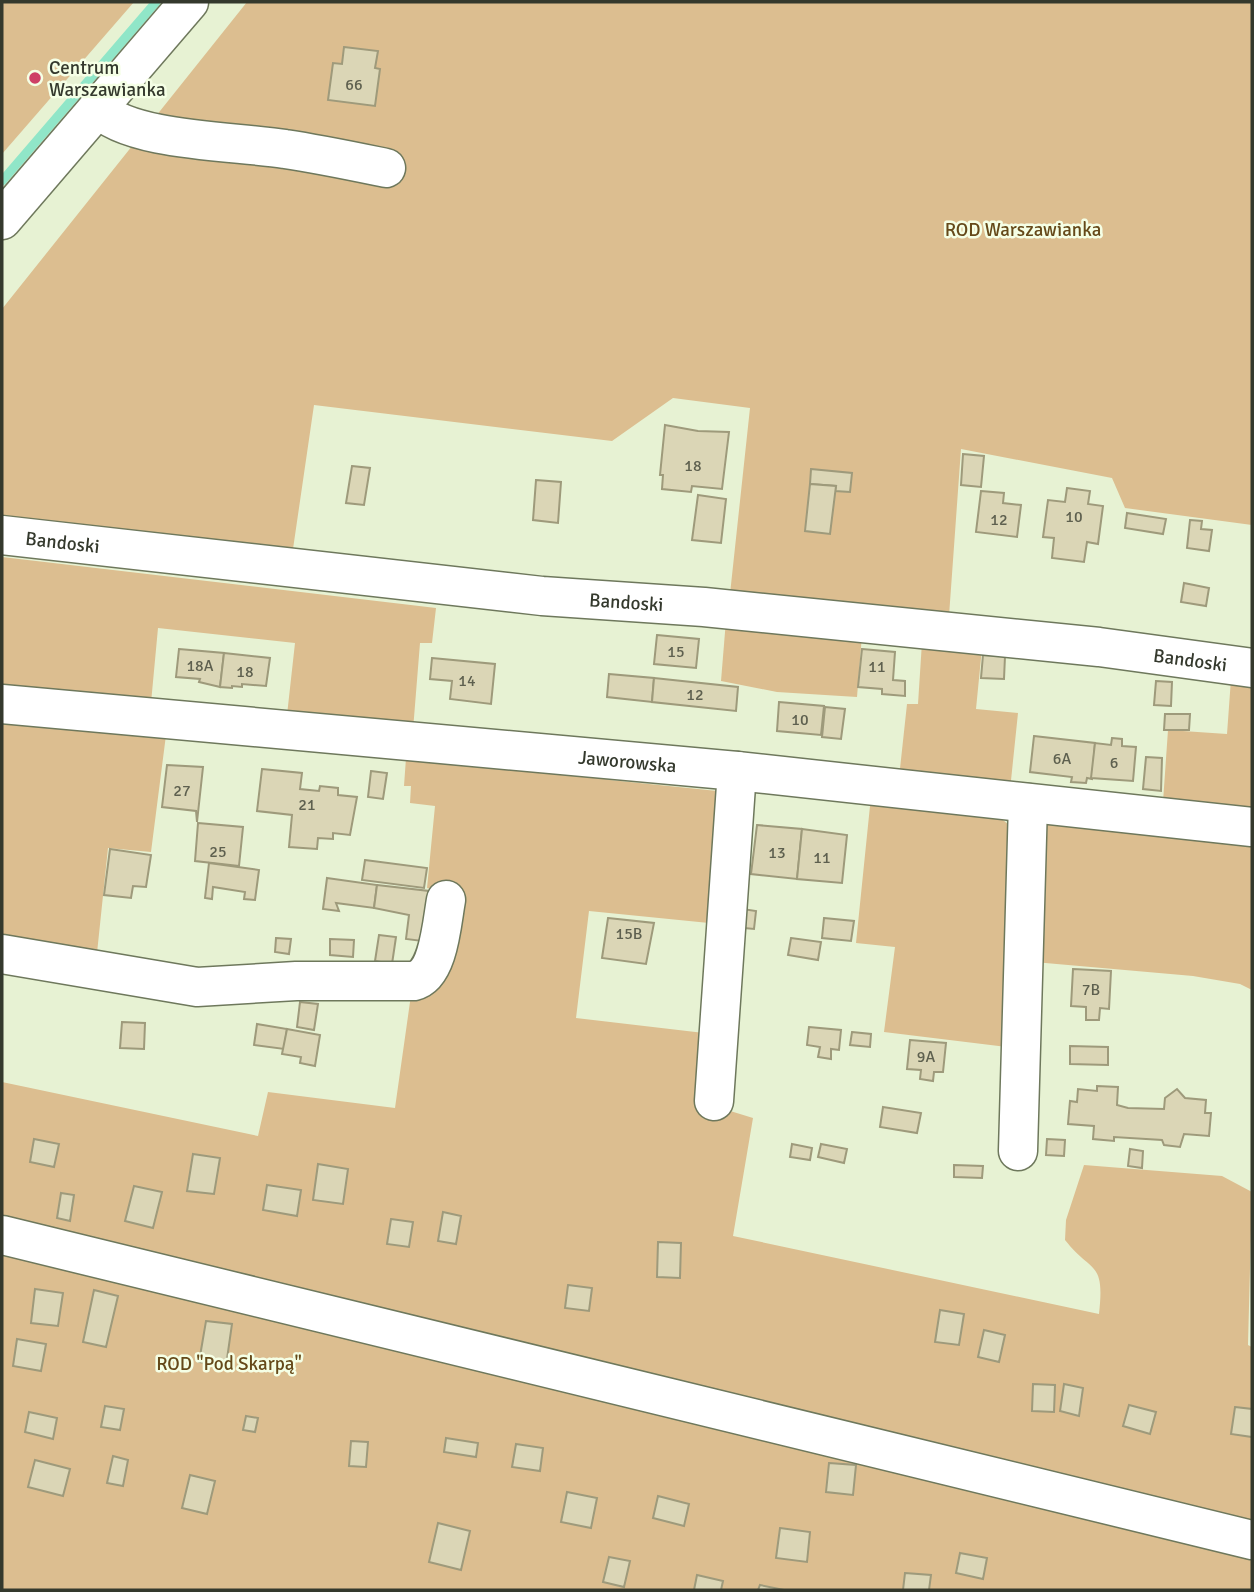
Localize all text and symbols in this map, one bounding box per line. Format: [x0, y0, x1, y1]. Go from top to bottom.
place label: Centrum Warszawianka [49, 56, 166, 102]
marker: Centrum Warszawianka [27, 70, 43, 86]
house number: 66 [345, 75, 363, 95]
park label: ROD Warszawianka [945, 218, 1101, 242]
house number: 18 [684, 456, 702, 476]
house number: 10 [1065, 507, 1083, 527]
house number: 12 [990, 510, 1008, 530]
street label: Bandoski [24, 527, 101, 559]
street label: Bandoski [588, 588, 664, 617]
house number: 15 [667, 642, 685, 662]
street label: Bandoski [1152, 644, 1229, 677]
house number: 18A [186, 656, 214, 676]
house number: 11 [868, 657, 886, 677]
house number: 18 [236, 662, 254, 682]
house number: 14 [458, 671, 476, 691]
house number: 12 [686, 685, 704, 705]
house number: 10 [791, 710, 809, 730]
street label: Jaworowska [577, 746, 677, 778]
house number: 6A [1053, 749, 1071, 769]
house number: 6 [1110, 753, 1118, 773]
house number: 27 [173, 781, 191, 801]
house number: 21 [298, 795, 316, 815]
house number: 25 [209, 842, 227, 862]
house number: 13 [768, 843, 786, 863]
house number: 11 [813, 848, 831, 868]
house number: 15B [616, 924, 642, 944]
house number: 7B [1082, 980, 1100, 1000]
house number: 9A [917, 1047, 935, 1067]
park label: ROD "Pod Skarpą" [156, 1352, 302, 1376]

